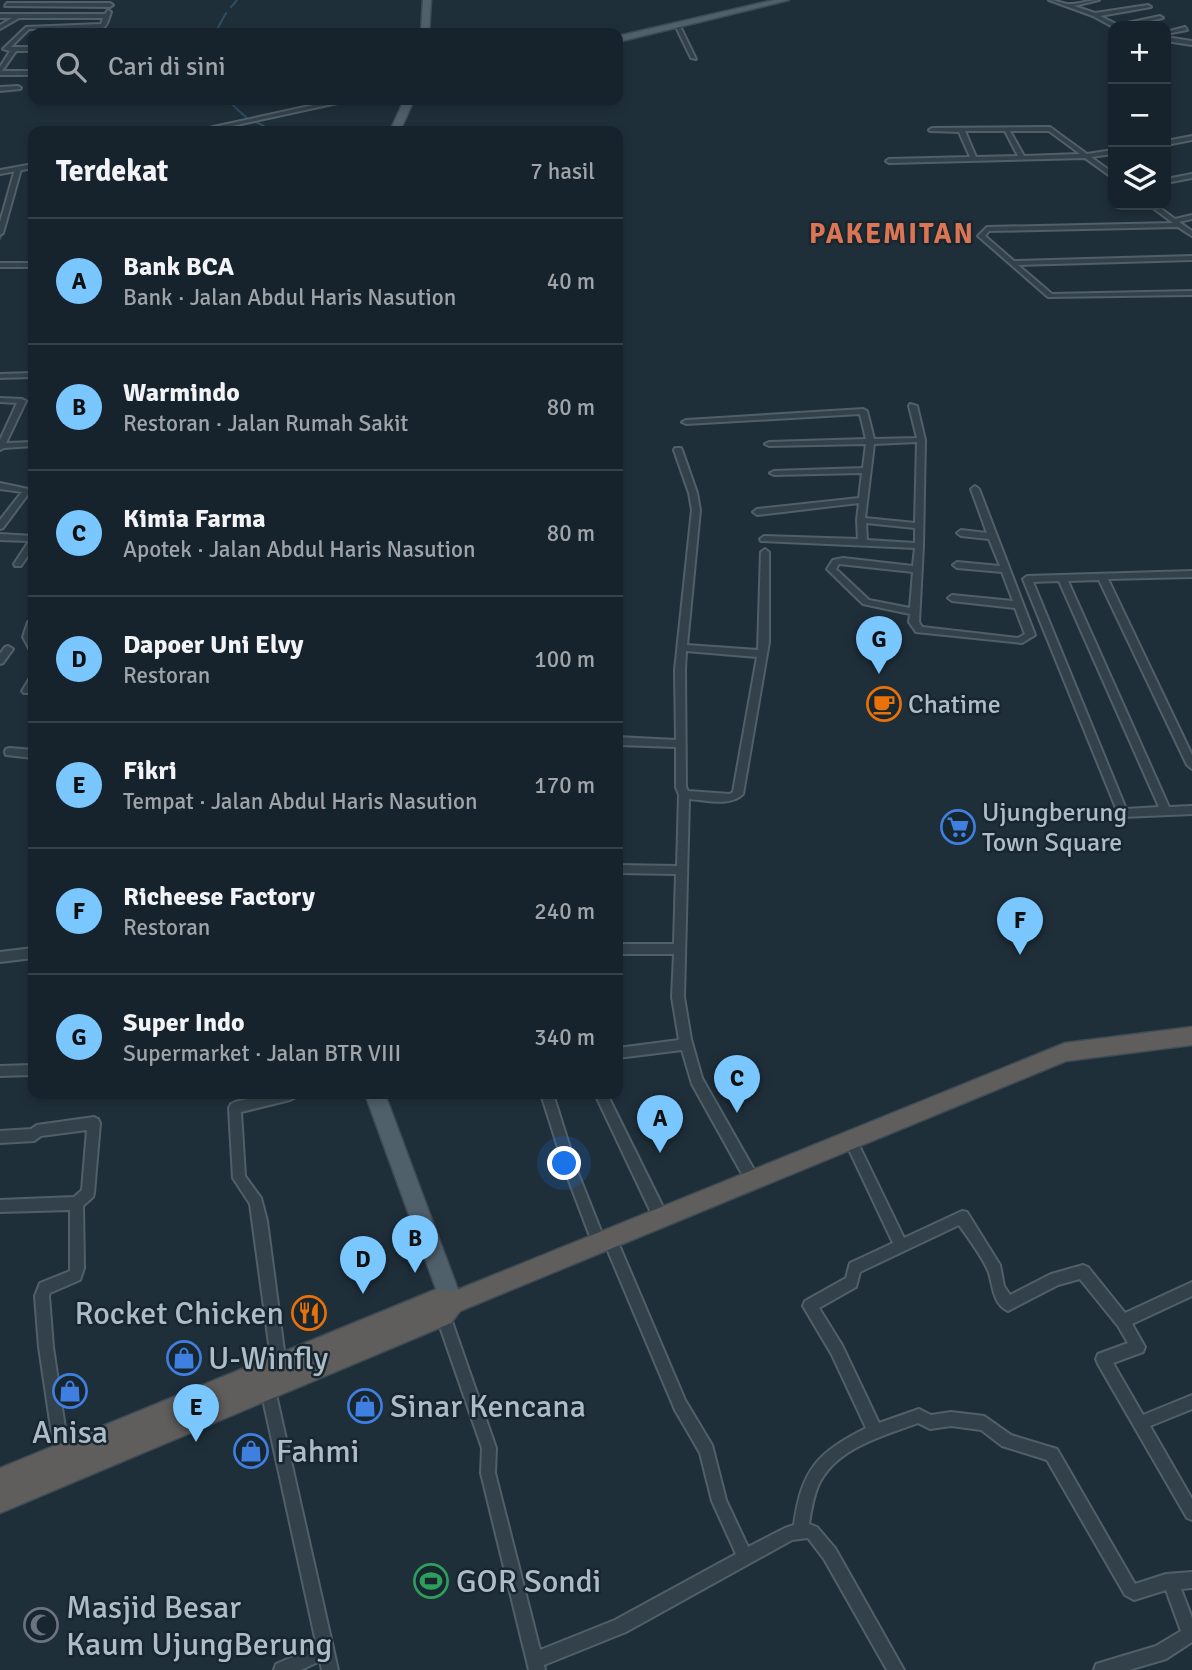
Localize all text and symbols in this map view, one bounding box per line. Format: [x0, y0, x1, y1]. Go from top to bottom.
map controls [1108, 21, 1171, 210]
button: + [1108, 21, 1171, 84]
search box [28, 28, 623, 105]
icon: search [52, 48, 90, 86]
text: Cari di sini [108, 51, 226, 83]
button: − [1108, 84, 1171, 147]
button: layers [1108, 147, 1171, 210]
text: Terdekat [56, 153, 168, 190]
text: 7 hasil [530, 157, 595, 186]
district label: PAKEMITAN [809, 217, 975, 251]
text: Bank BCA [123, 251, 234, 283]
text: A [72, 267, 86, 296]
text: 40 m [547, 267, 595, 296]
text: Bank · Jalan Abdul Haris Nasution [123, 283, 456, 312]
text: Warmindo [123, 377, 240, 409]
text: B [72, 393, 86, 422]
text: 80 m [547, 393, 595, 422]
text: Restoran · Jalan Rumah Sakit [123, 409, 408, 438]
text: Kimia Farma [123, 503, 266, 535]
text: C [72, 519, 86, 548]
text: 80 m [547, 519, 595, 548]
text: Apotek · Jalan Abdul Haris Nasution [123, 535, 476, 564]
pin: G [856, 616, 902, 674]
text: Dapoer Uni Elvy [123, 629, 303, 661]
text: D [71, 645, 87, 674]
text: 100 m [534, 645, 595, 674]
text: Restoran [123, 661, 210, 690]
cafe icon: Chatime [865, 685, 903, 723]
place label: Chatime [908, 689, 1001, 721]
text: Fikri [123, 755, 177, 787]
text: E [72, 771, 86, 800]
text: 170 m [534, 771, 595, 800]
text: Tempat · Jalan Abdul Haris Nasution [123, 787, 478, 816]
place label: Ujungberung Town Square [982, 797, 1127, 859]
supermarket icon: Ujungberung Town Square [939, 808, 977, 846]
text: Richeese Factory [123, 881, 315, 913]
text: F [73, 897, 85, 926]
text: 240 m [534, 897, 595, 926]
pin: F [997, 897, 1043, 955]
text: Restoran [123, 913, 210, 942]
text: Super Indo [123, 1007, 245, 1039]
text: G [71, 1023, 87, 1052]
text: 340 m [534, 1023, 595, 1052]
text: Supermarket · Jalan BTR VIII [123, 1039, 401, 1068]
pin: C [714, 1055, 760, 1113]
pin: A [637, 1095, 683, 1153]
your location [547, 1146, 581, 1180]
pin: B [392, 1215, 438, 1273]
pin: D [340, 1236, 386, 1294]
place label: Rocket Chicken [74, 1294, 284, 1333]
restaurant icon: Rocket Chicken [290, 1294, 328, 1332]
shop icon: U-Winfly [165, 1339, 203, 1377]
place label: U-Winfly [208, 1339, 328, 1378]
shop icon: Anisa [51, 1372, 89, 1410]
pin: E [173, 1384, 219, 1442]
shop icon: Sinar Kencana [346, 1387, 384, 1425]
place label: Sinar Kencana [390, 1387, 586, 1426]
place label: Anisa [32, 1413, 108, 1452]
shop icon: Fahmi [232, 1432, 270, 1470]
place label: Fahmi [276, 1432, 359, 1471]
sports icon: GOR Sondi [412, 1562, 450, 1600]
place label: GOR Sondi [456, 1562, 601, 1601]
place label: Masjid Besar Kaum UjungBerung [66, 1588, 333, 1664]
mosque icon: Masjid Besar Kaum UjungBerung [22, 1606, 60, 1644]

